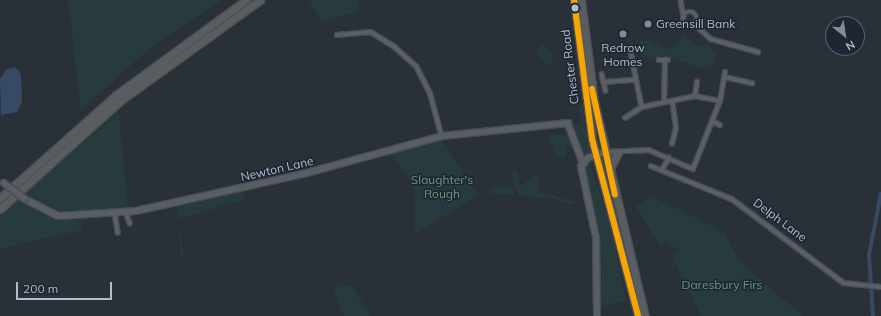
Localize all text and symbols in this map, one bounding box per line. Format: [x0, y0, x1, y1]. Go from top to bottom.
unlabelled marker [570, 3, 580, 13]
north arrow [825, 16, 865, 56]
place label: Greensill Bank [656, 17, 735, 31]
marker: Greensill Bank [643, 19, 653, 29]
street label: Chester Road [558, 29, 582, 105]
marker: Redrow Homes [618, 29, 628, 39]
text: N [843, 37, 858, 54]
place label: Redrow Homes [601, 41, 645, 69]
street label: Newton Lane [239, 154, 315, 184]
park label: Slaughter's Rough [411, 173, 473, 201]
street label: Delph Lane [751, 195, 809, 245]
scale bar [18, 274, 114, 300]
park label: Daresbury Firs [681, 278, 763, 292]
text: 200 m [23, 281, 58, 296]

